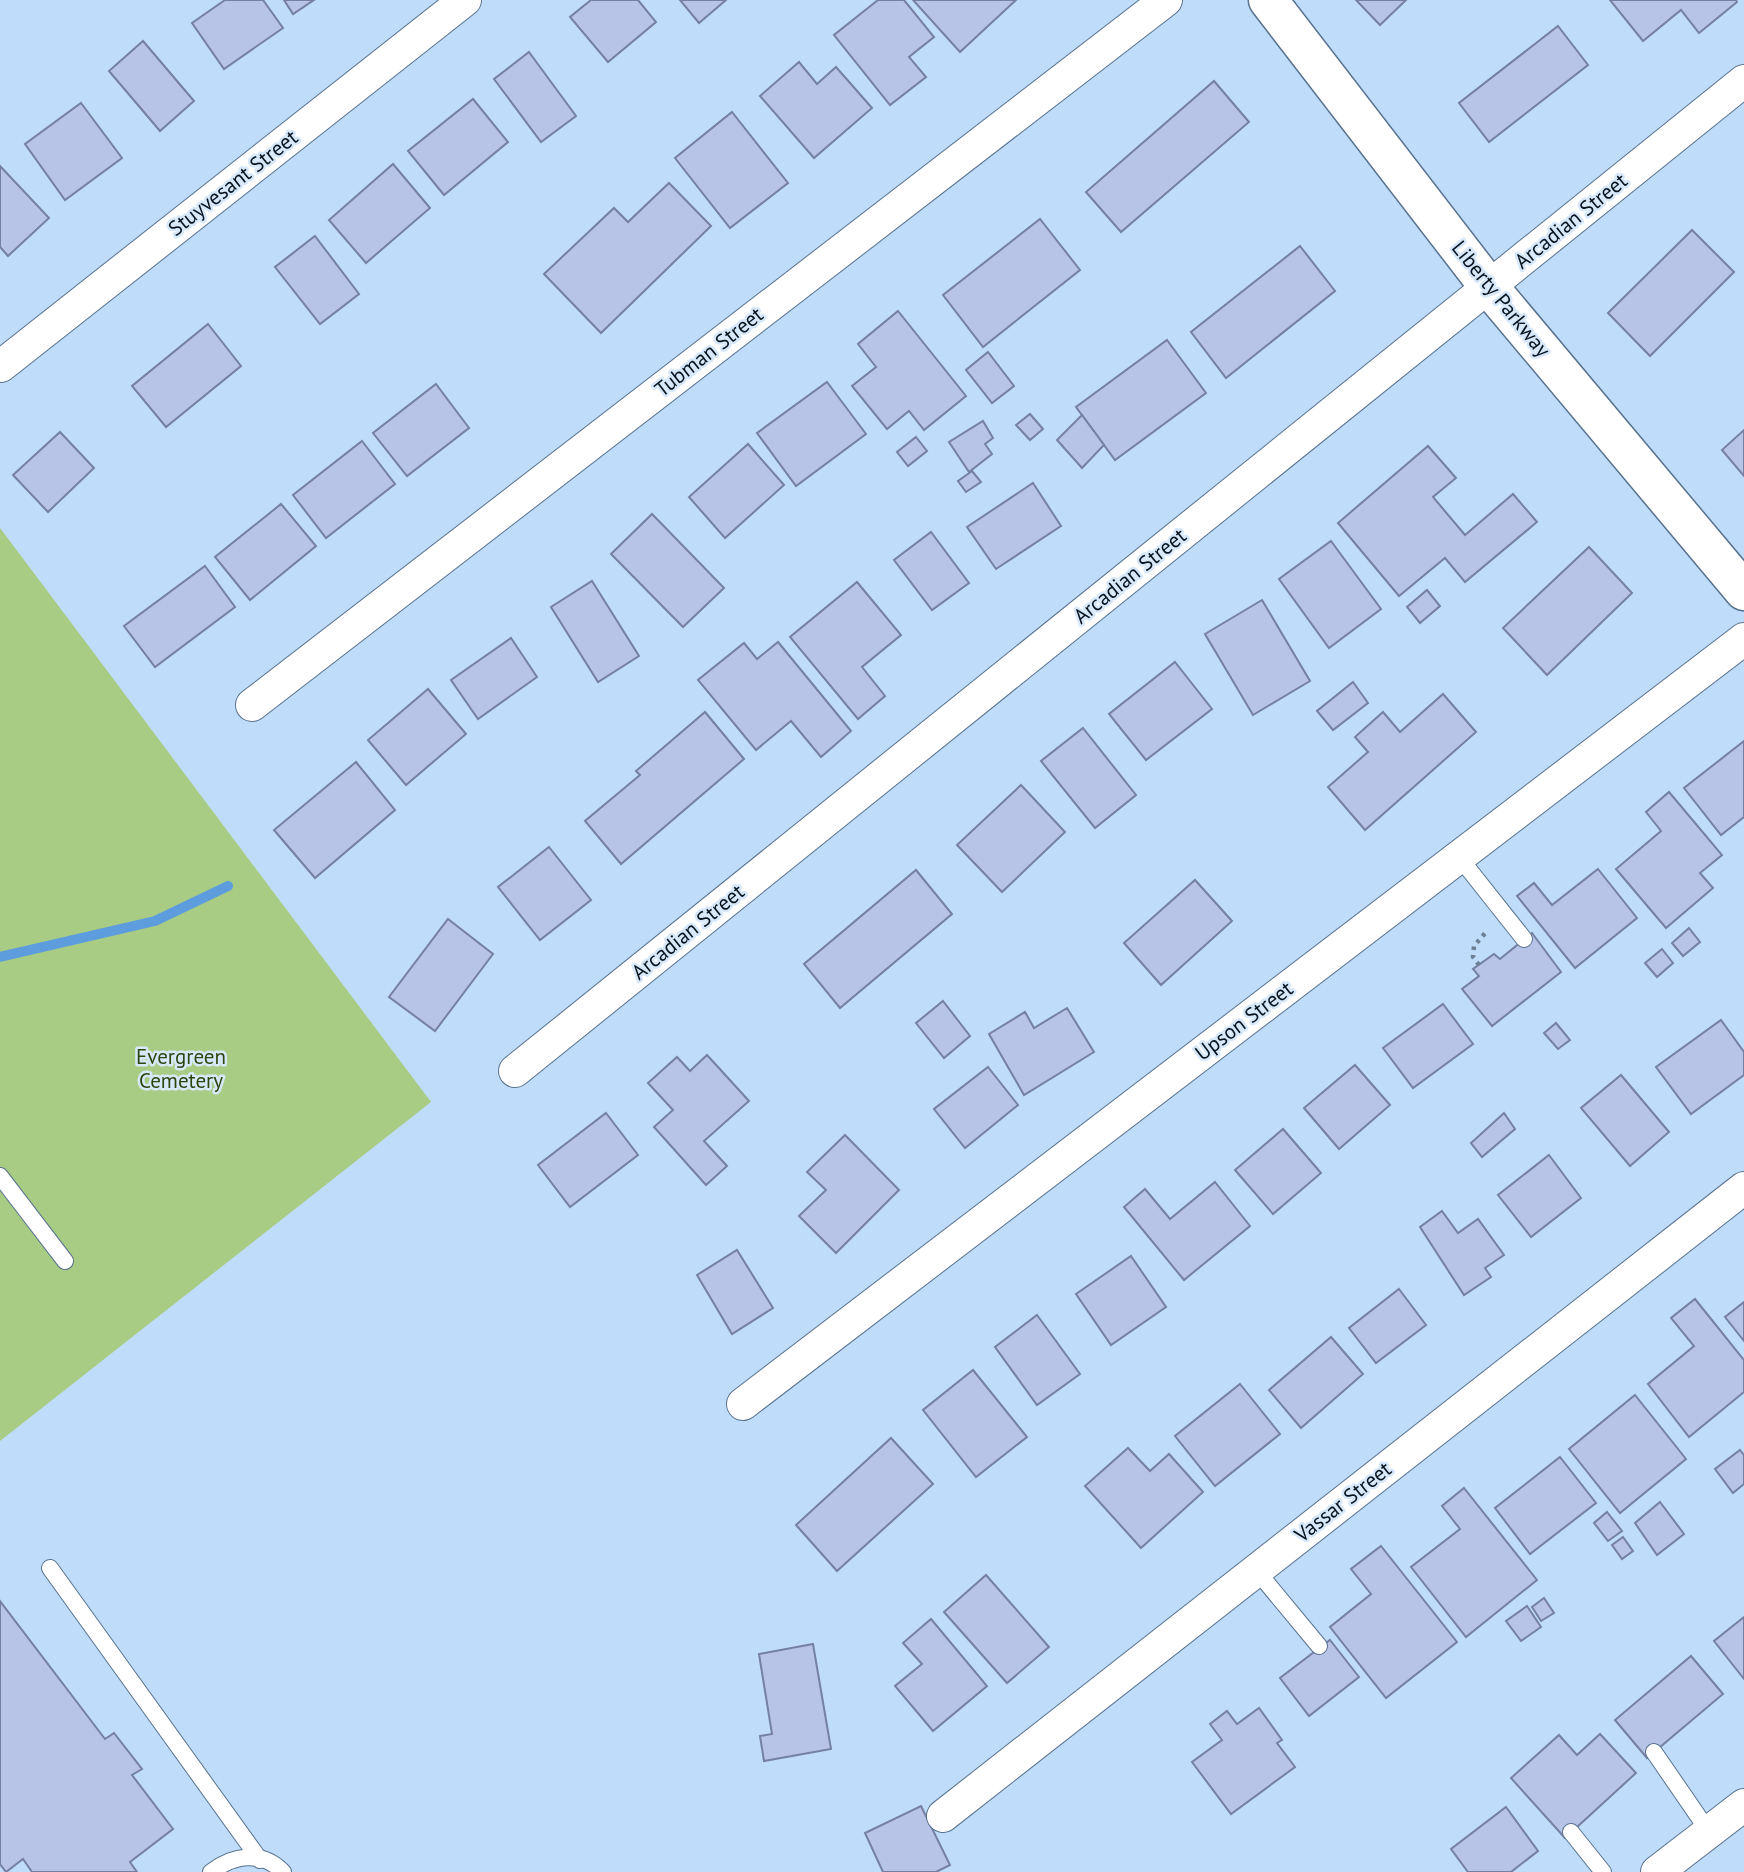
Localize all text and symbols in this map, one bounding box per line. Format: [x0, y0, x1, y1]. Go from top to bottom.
street label: Stuyvesant Street [162, 124, 303, 242]
street label: Arcadian Street [1509, 167, 1633, 274]
street label: Liberty Parkway [1446, 235, 1557, 363]
street label: Tubman Street [649, 301, 768, 402]
street label: Arcadian Street [1068, 522, 1192, 629]
street label: Arcadian Street [626, 878, 750, 985]
street label: Upson Street [1189, 975, 1298, 1066]
park label: Evergreen Cemetery [136, 1043, 226, 1094]
street label: Vassar Street [1288, 1455, 1397, 1549]

